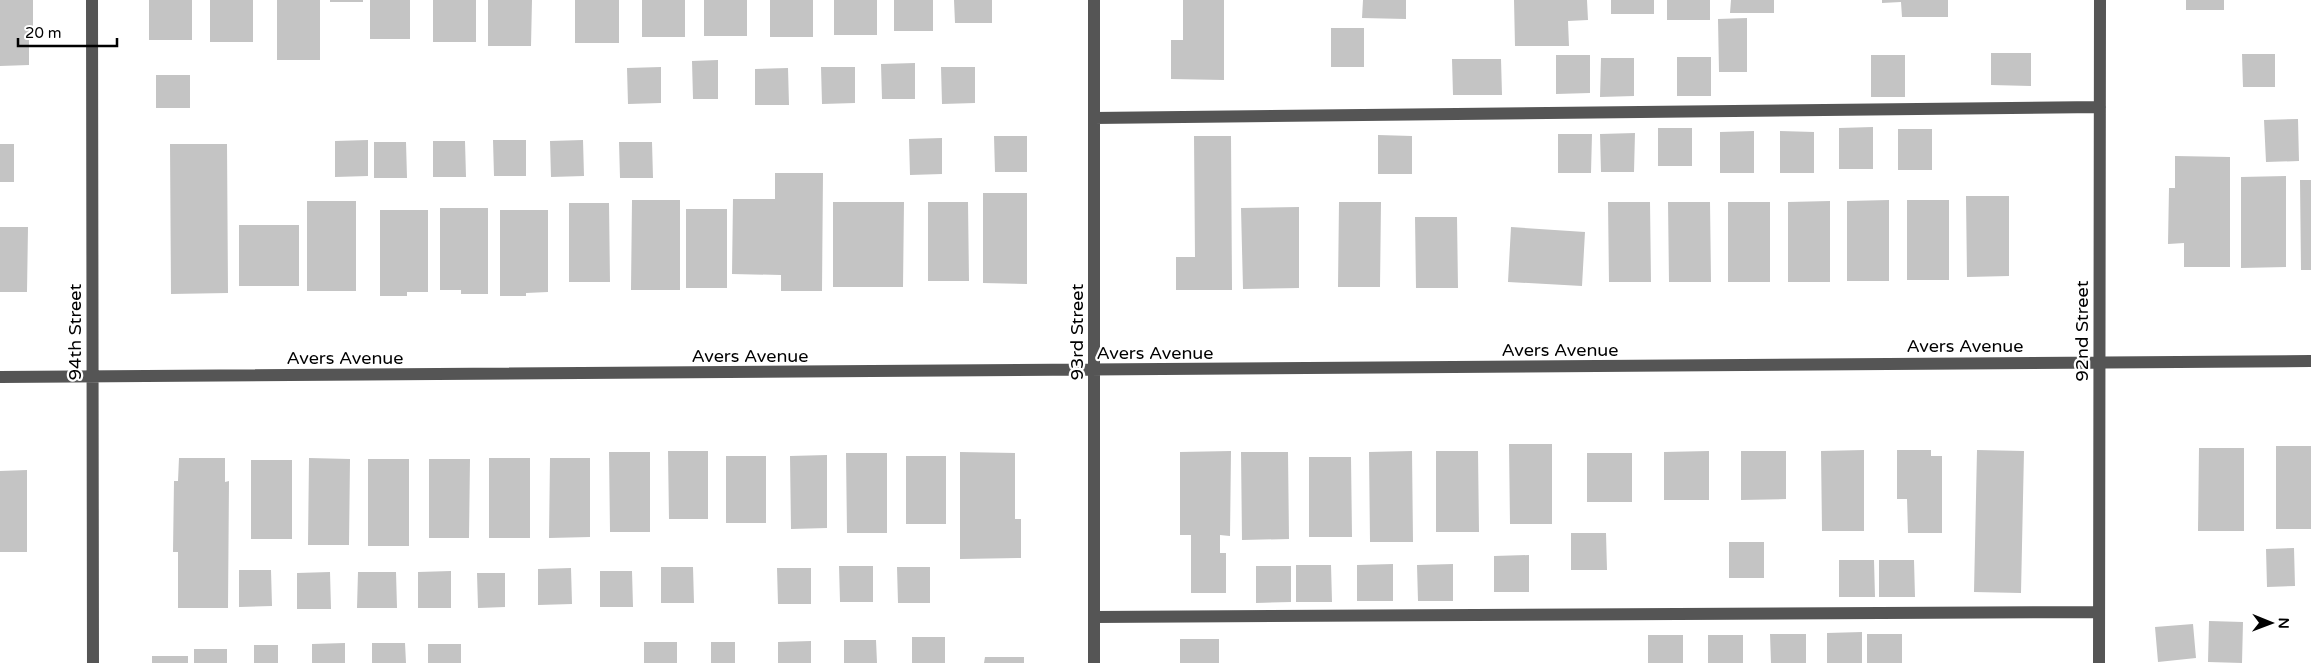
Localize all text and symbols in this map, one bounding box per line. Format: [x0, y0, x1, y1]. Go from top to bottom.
scale bar [18, 15, 116, 47]
text: 20 m [25, 24, 62, 42]
street label: 92nd Street [2071, 280, 2093, 382]
street label: 94th Street [64, 284, 86, 380]
street label: 93rd Street [1066, 284, 1088, 380]
street label: Avers Avenue [1906, 335, 2024, 357]
street label: Avers Avenue [1501, 339, 1619, 361]
street label: Avers Avenue [1096, 342, 1214, 364]
street label: Avers Avenue [691, 345, 809, 367]
street label: Avers Avenue [286, 347, 404, 369]
north arrow [2246, 598, 2296, 648]
text: N [2275, 617, 2292, 629]

